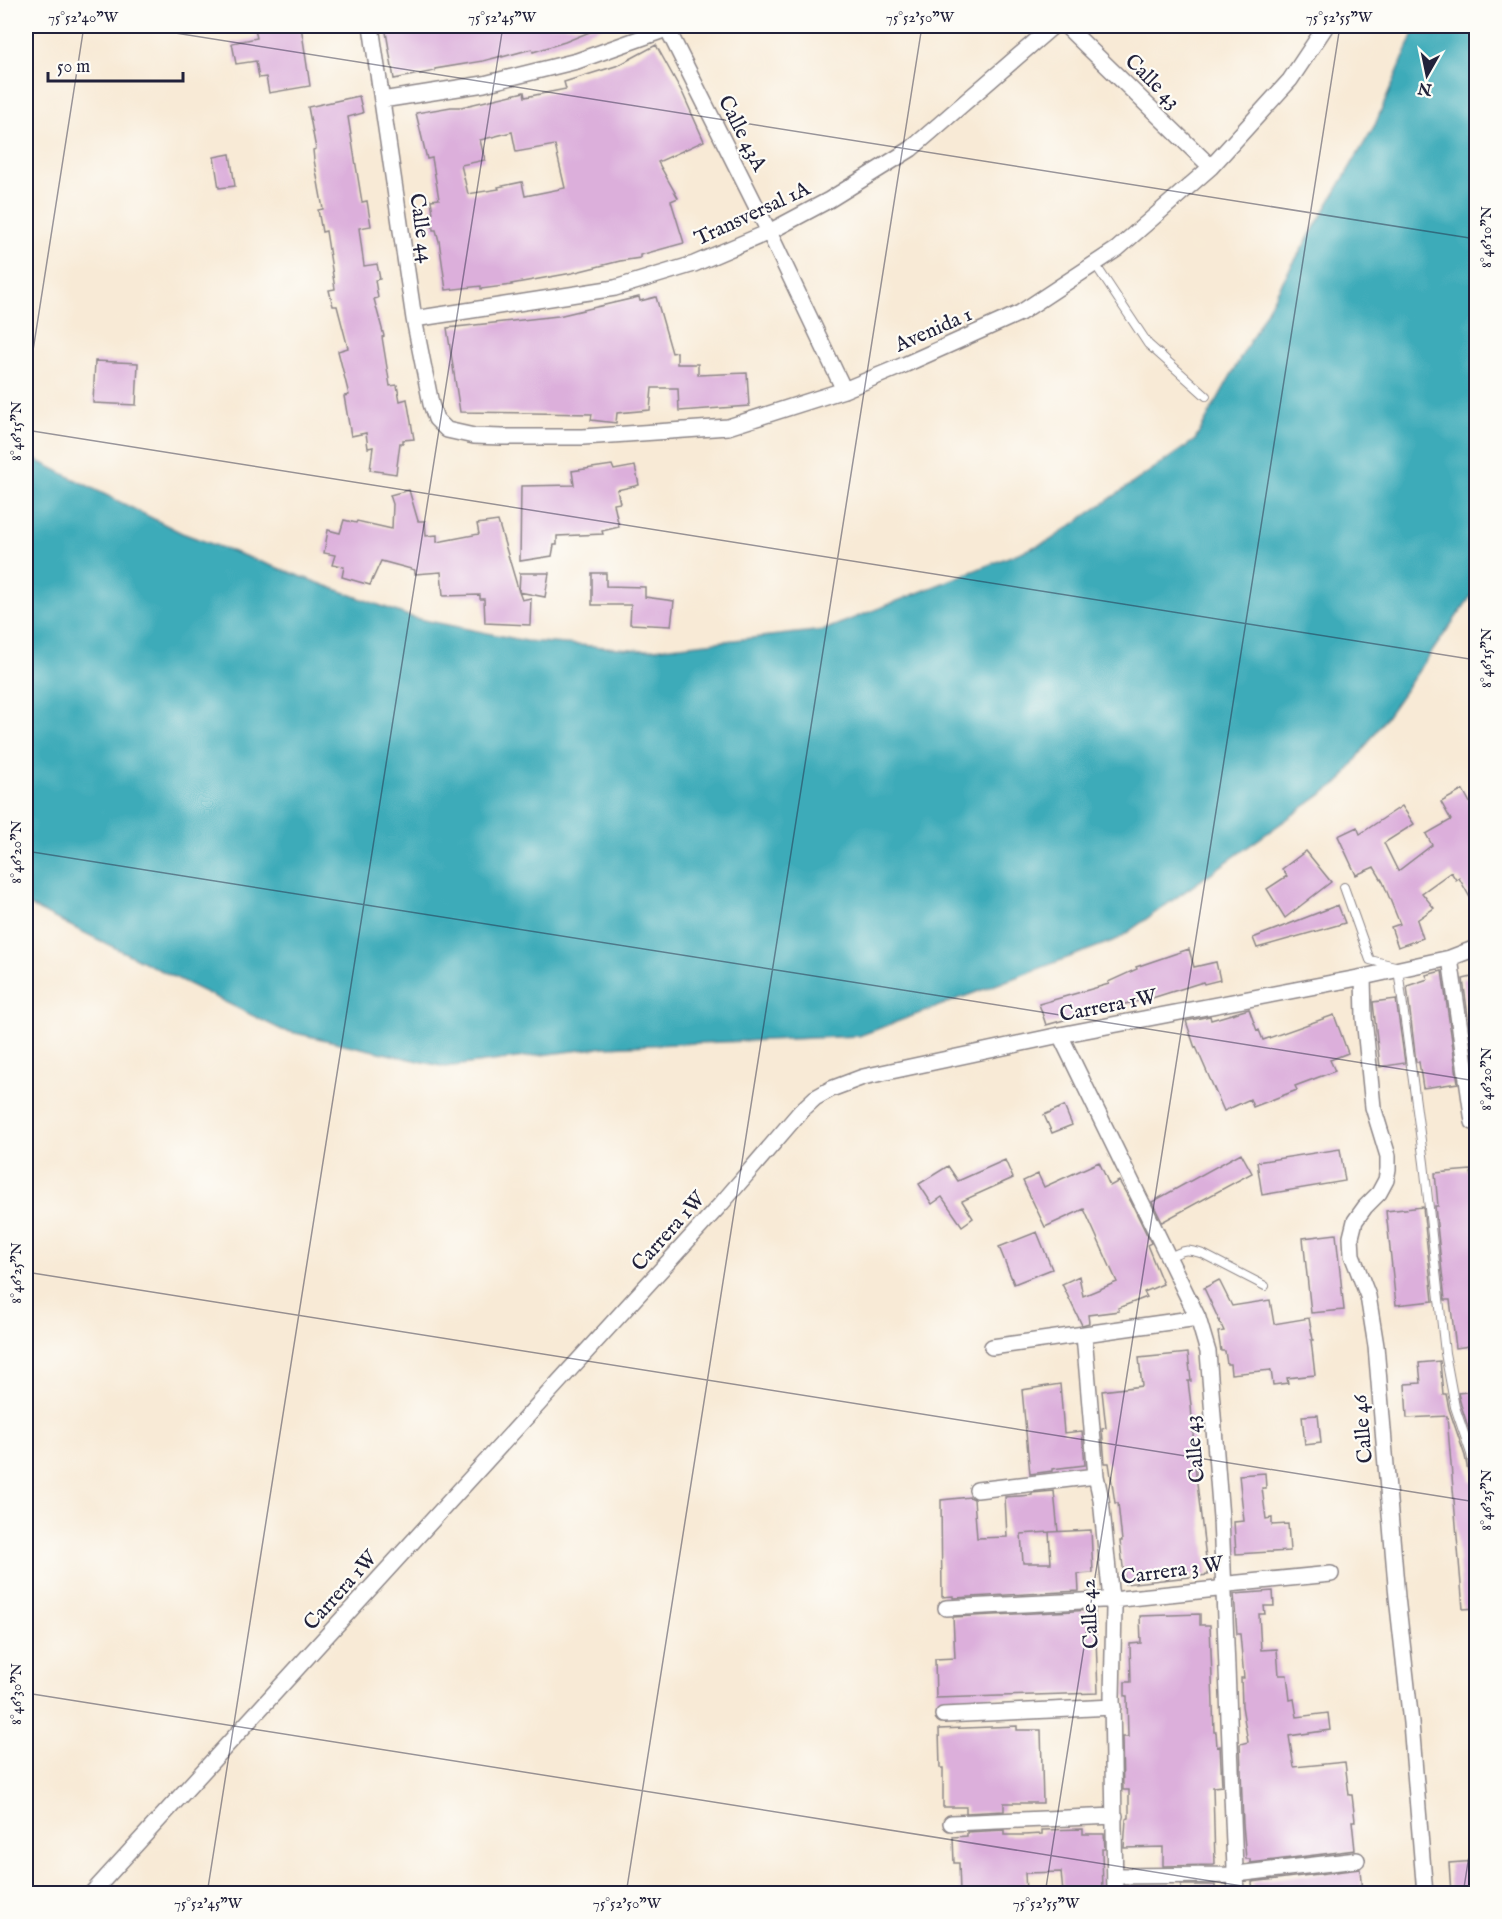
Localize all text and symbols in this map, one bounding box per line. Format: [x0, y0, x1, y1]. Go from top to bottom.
text: 75°52'40"W [48, 8, 119, 27]
text: 75°52'45"W [468, 8, 537, 27]
text: 75°52'50"W [886, 8, 955, 27]
text: 75°52'55"W [1306, 8, 1373, 27]
scale bar [48, 45, 183, 83]
north arrow [1397, 45, 1457, 105]
street label: Calle 43 [1118, 49, 1185, 116]
text: 50 m [57, 56, 90, 79]
text: N [1416, 77, 1434, 99]
street label: Calle 43A [711, 91, 773, 177]
street label: Transversal 1A [691, 175, 815, 253]
street label: Calle 44 [402, 192, 439, 266]
text: 8°46'10"N [1477, 206, 1496, 268]
street label: Avenida 1 [890, 301, 977, 360]
text: 8°46'15"N [7, 401, 26, 461]
text: 8°46'15"N [1477, 628, 1496, 688]
text: 8°46'20"N [7, 820, 26, 884]
street label: Carrera 1W [1057, 984, 1160, 1029]
text: 8°46'20"N [1477, 1047, 1496, 1111]
street label: Carrera 1W [626, 1186, 713, 1278]
text: 8°46'25"N [7, 1242, 26, 1304]
street label: Calle 46 [1347, 1392, 1380, 1464]
street label: Calle 43 [1179, 1414, 1212, 1484]
text: 8°46'25"N [1477, 1469, 1496, 1531]
street label: Carrera 1W [298, 1545, 385, 1637]
street label: Carrera 3 W [1119, 1551, 1226, 1592]
street label: Calle 42 [1075, 1578, 1106, 1650]
text: 8°46'30"N [7, 1663, 26, 1725]
text: 75°52'45"W [174, 1894, 243, 1913]
text: 75°52'50"W [593, 1894, 662, 1913]
text: 75°52'55"W [1013, 1894, 1080, 1913]

